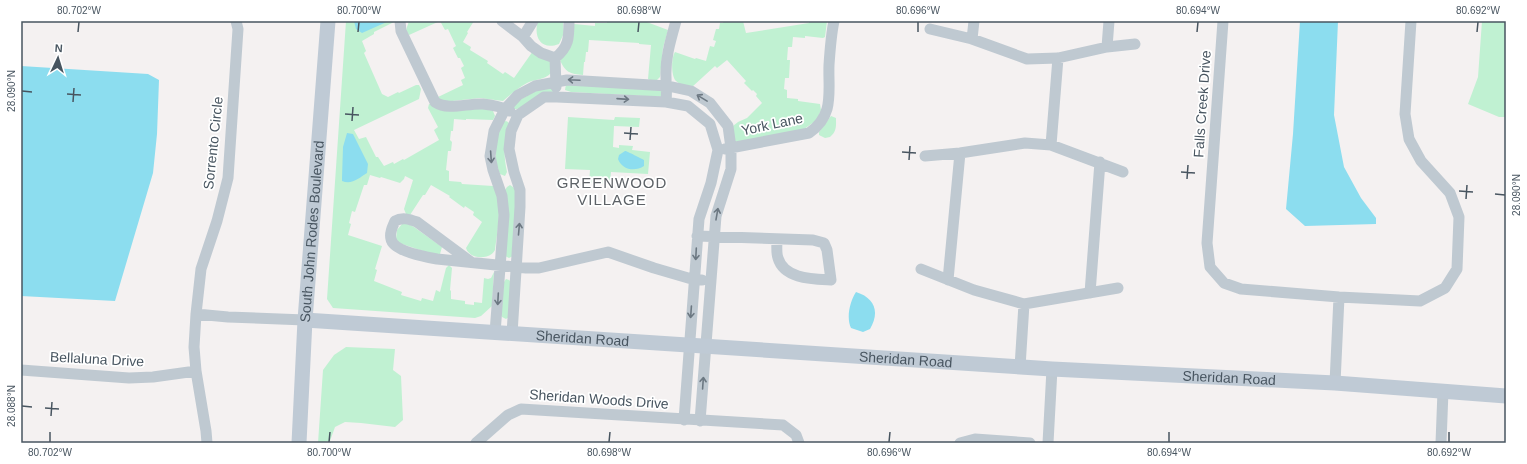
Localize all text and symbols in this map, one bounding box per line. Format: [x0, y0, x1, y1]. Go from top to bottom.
text: 80.702°W [57, 5, 102, 16]
text: 80.700°W [337, 5, 382, 16]
text: 80.698°W [617, 5, 662, 16]
text: 80.696°W [896, 5, 941, 16]
text: 80.694°W [1176, 5, 1221, 16]
text: 80.692°W [1456, 5, 1501, 16]
north arrow [38, 38, 78, 78]
text: N [54, 42, 63, 54]
street label: Falls Creek Drive [1190, 50, 1214, 158]
text: 28.090°N [6, 70, 17, 112]
one-way arrow [568, 76, 581, 84]
one-way arrow [696, 93, 708, 101]
street label: Sorrento Circle [200, 96, 226, 190]
one-way arrow [616, 96, 629, 103]
street label: York Lane [740, 110, 804, 138]
street label: South John Rodes Boulevard [297, 140, 327, 323]
one-way arrow [488, 150, 495, 163]
district label: GREENWOOD VILLAGE [557, 174, 667, 208]
text: 28.090°N [1511, 174, 1522, 216]
one-way arrow [713, 208, 721, 221]
one-way arrow [515, 223, 522, 236]
one-way arrow [693, 247, 700, 260]
one-way arrow [494, 292, 501, 305]
one-way arrow [687, 305, 694, 318]
street label: Sheridan Road [535, 327, 630, 349]
street label: Sheridan Road [859, 348, 953, 370]
street label: Bellaluna Drive [50, 349, 145, 369]
street label: Sheridan Road [1182, 367, 1276, 388]
one-way arrow [700, 377, 707, 390]
text: 28.088°N [6, 385, 17, 427]
street label: Sheridan Woods Drive [529, 386, 670, 412]
text: 80.702°W [28, 447, 73, 458]
text: 80.700°W [307, 447, 352, 458]
text: 80.698°W [587, 447, 632, 458]
text: 80.696°W [867, 447, 912, 458]
text: 80.694°W [1147, 447, 1192, 458]
text: 80.692°W [1427, 447, 1472, 458]

